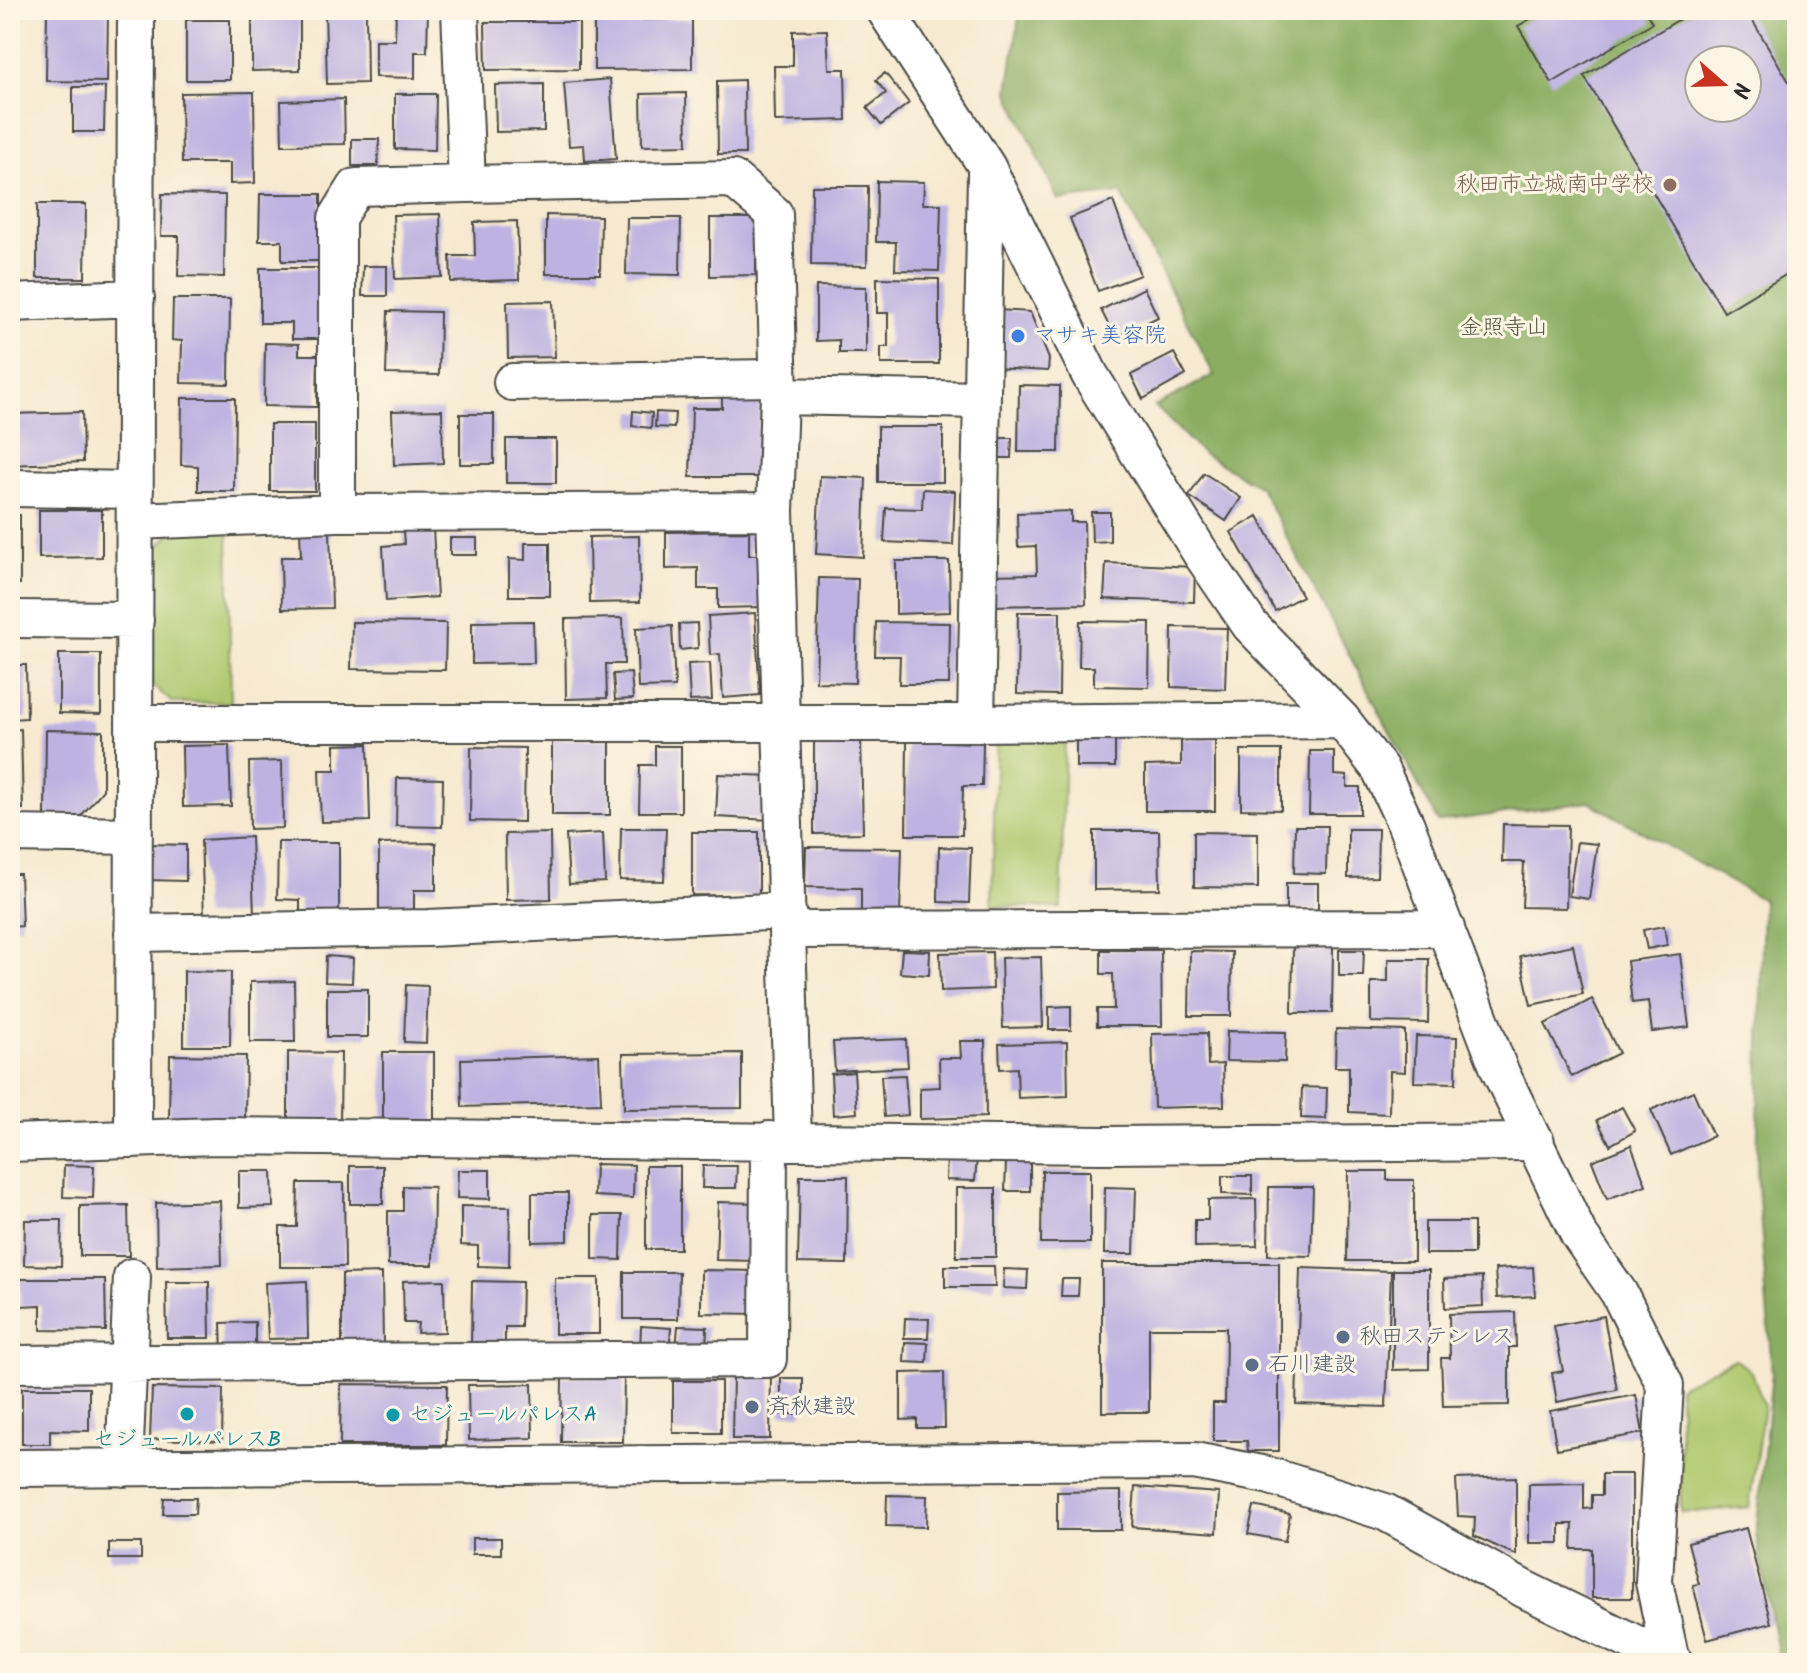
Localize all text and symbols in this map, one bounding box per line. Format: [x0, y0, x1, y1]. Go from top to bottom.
north arrow [1683, 44, 1763, 124]
text: N [1721, 77, 1758, 103]
place label: 秋田市立城南中学校 [1456, 168, 1654, 203]
marker: 秋田市立城南中学校 [1661, 176, 1679, 194]
park label: 金照寺山 [1460, 311, 1548, 346]
place label: マサキ美容院 [1034, 319, 1166, 354]
marker: マサキ美容院 [1009, 327, 1027, 345]
place label: 秋田ステンレス [1359, 1320, 1514, 1355]
marker: 秋田ステンレス [1334, 1328, 1352, 1346]
place label: 石川建設 [1268, 1348, 1356, 1383]
marker: 石川建設 [1243, 1356, 1261, 1374]
place label: 斉秋建設 [768, 1390, 856, 1425]
place label: セジュールパレスA [409, 1398, 597, 1433]
marker: 斉秋建設 [743, 1398, 761, 1416]
marker: セジュールパレスB [178, 1405, 196, 1423]
marker: セジュールパレスA [384, 1406, 402, 1424]
place label: セジュールパレスB [93, 1423, 281, 1458]

